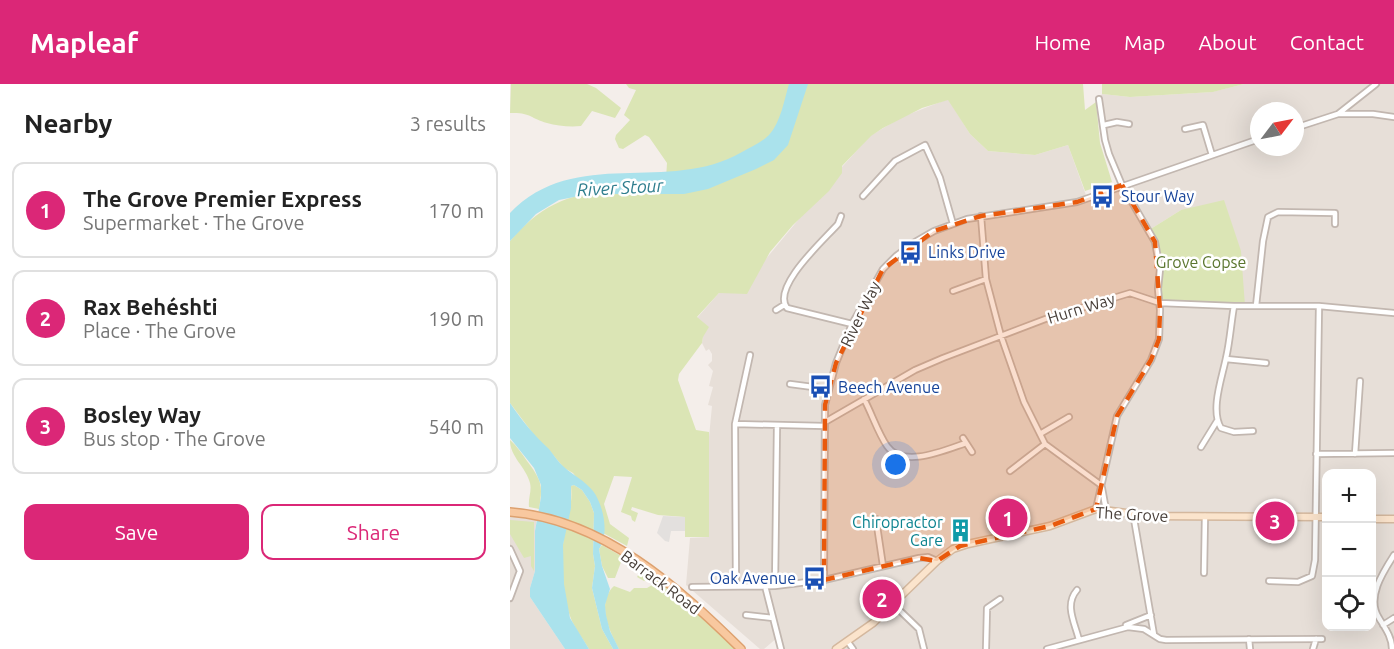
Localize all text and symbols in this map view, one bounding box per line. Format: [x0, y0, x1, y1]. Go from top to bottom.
text: Mapleaf [30, 27, 138, 58]
text: Home [1034, 30, 1091, 54]
text: Map [1124, 30, 1165, 54]
text: About [1198, 30, 1257, 54]
text: Contact [1290, 30, 1364, 54]
north arrow [1250, 102, 1304, 156]
text: Nearby [24, 109, 112, 138]
text: 3 results [410, 112, 486, 135]
water label: River Stour [576, 175, 665, 199]
bus stop icon: Stour Way [1090, 183, 1116, 209]
text: The Grove Premier Express [83, 186, 362, 211]
place label: Stour Way [1121, 187, 1195, 205]
text: 1 [40, 199, 51, 222]
text: 170 m [428, 199, 484, 222]
text: Supermarket · The Grove [83, 211, 304, 234]
bus stop icon: Links Drive [897, 239, 923, 265]
place label: Links Drive [928, 243, 1006, 261]
park label: Grove Copse [1156, 253, 1246, 271]
street label: River Way [836, 278, 884, 350]
street label: Hurn Way [1045, 289, 1117, 327]
text: Rax Behéshti [83, 294, 218, 319]
text: 2 [40, 307, 51, 330]
text: 190 m [428, 307, 484, 330]
text: Place · The Grove [83, 319, 236, 342]
bus stop icon: Beech Avenue [807, 374, 833, 400]
place label: Beech Avenue [838, 378, 940, 396]
text: Bosley Way [83, 402, 201, 427]
text: 3 [40, 415, 51, 438]
text: 540 m [428, 415, 484, 438]
text: Bus stop · The Grove [83, 427, 266, 450]
your location [881, 450, 910, 479]
map controls [1322, 469, 1376, 631]
button: + [1322, 469, 1376, 523]
pin: 1 [988, 496, 1028, 540]
pin: 3 [1256, 498, 1294, 544]
street label: The Grove [1095, 503, 1169, 525]
button: Save [24, 504, 249, 560]
button: Share [261, 504, 486, 560]
place label: Chiropractor Care [852, 513, 943, 549]
building icon: Chiropractor Care [948, 518, 974, 544]
button: − [1322, 523, 1376, 577]
street label: Barrack Road [618, 546, 704, 618]
bus stop icon: Oak Avenue [801, 565, 827, 591]
place label: Oak Avenue [710, 569, 796, 587]
pin: 2 [862, 576, 902, 622]
button: locate [1322, 577, 1376, 631]

